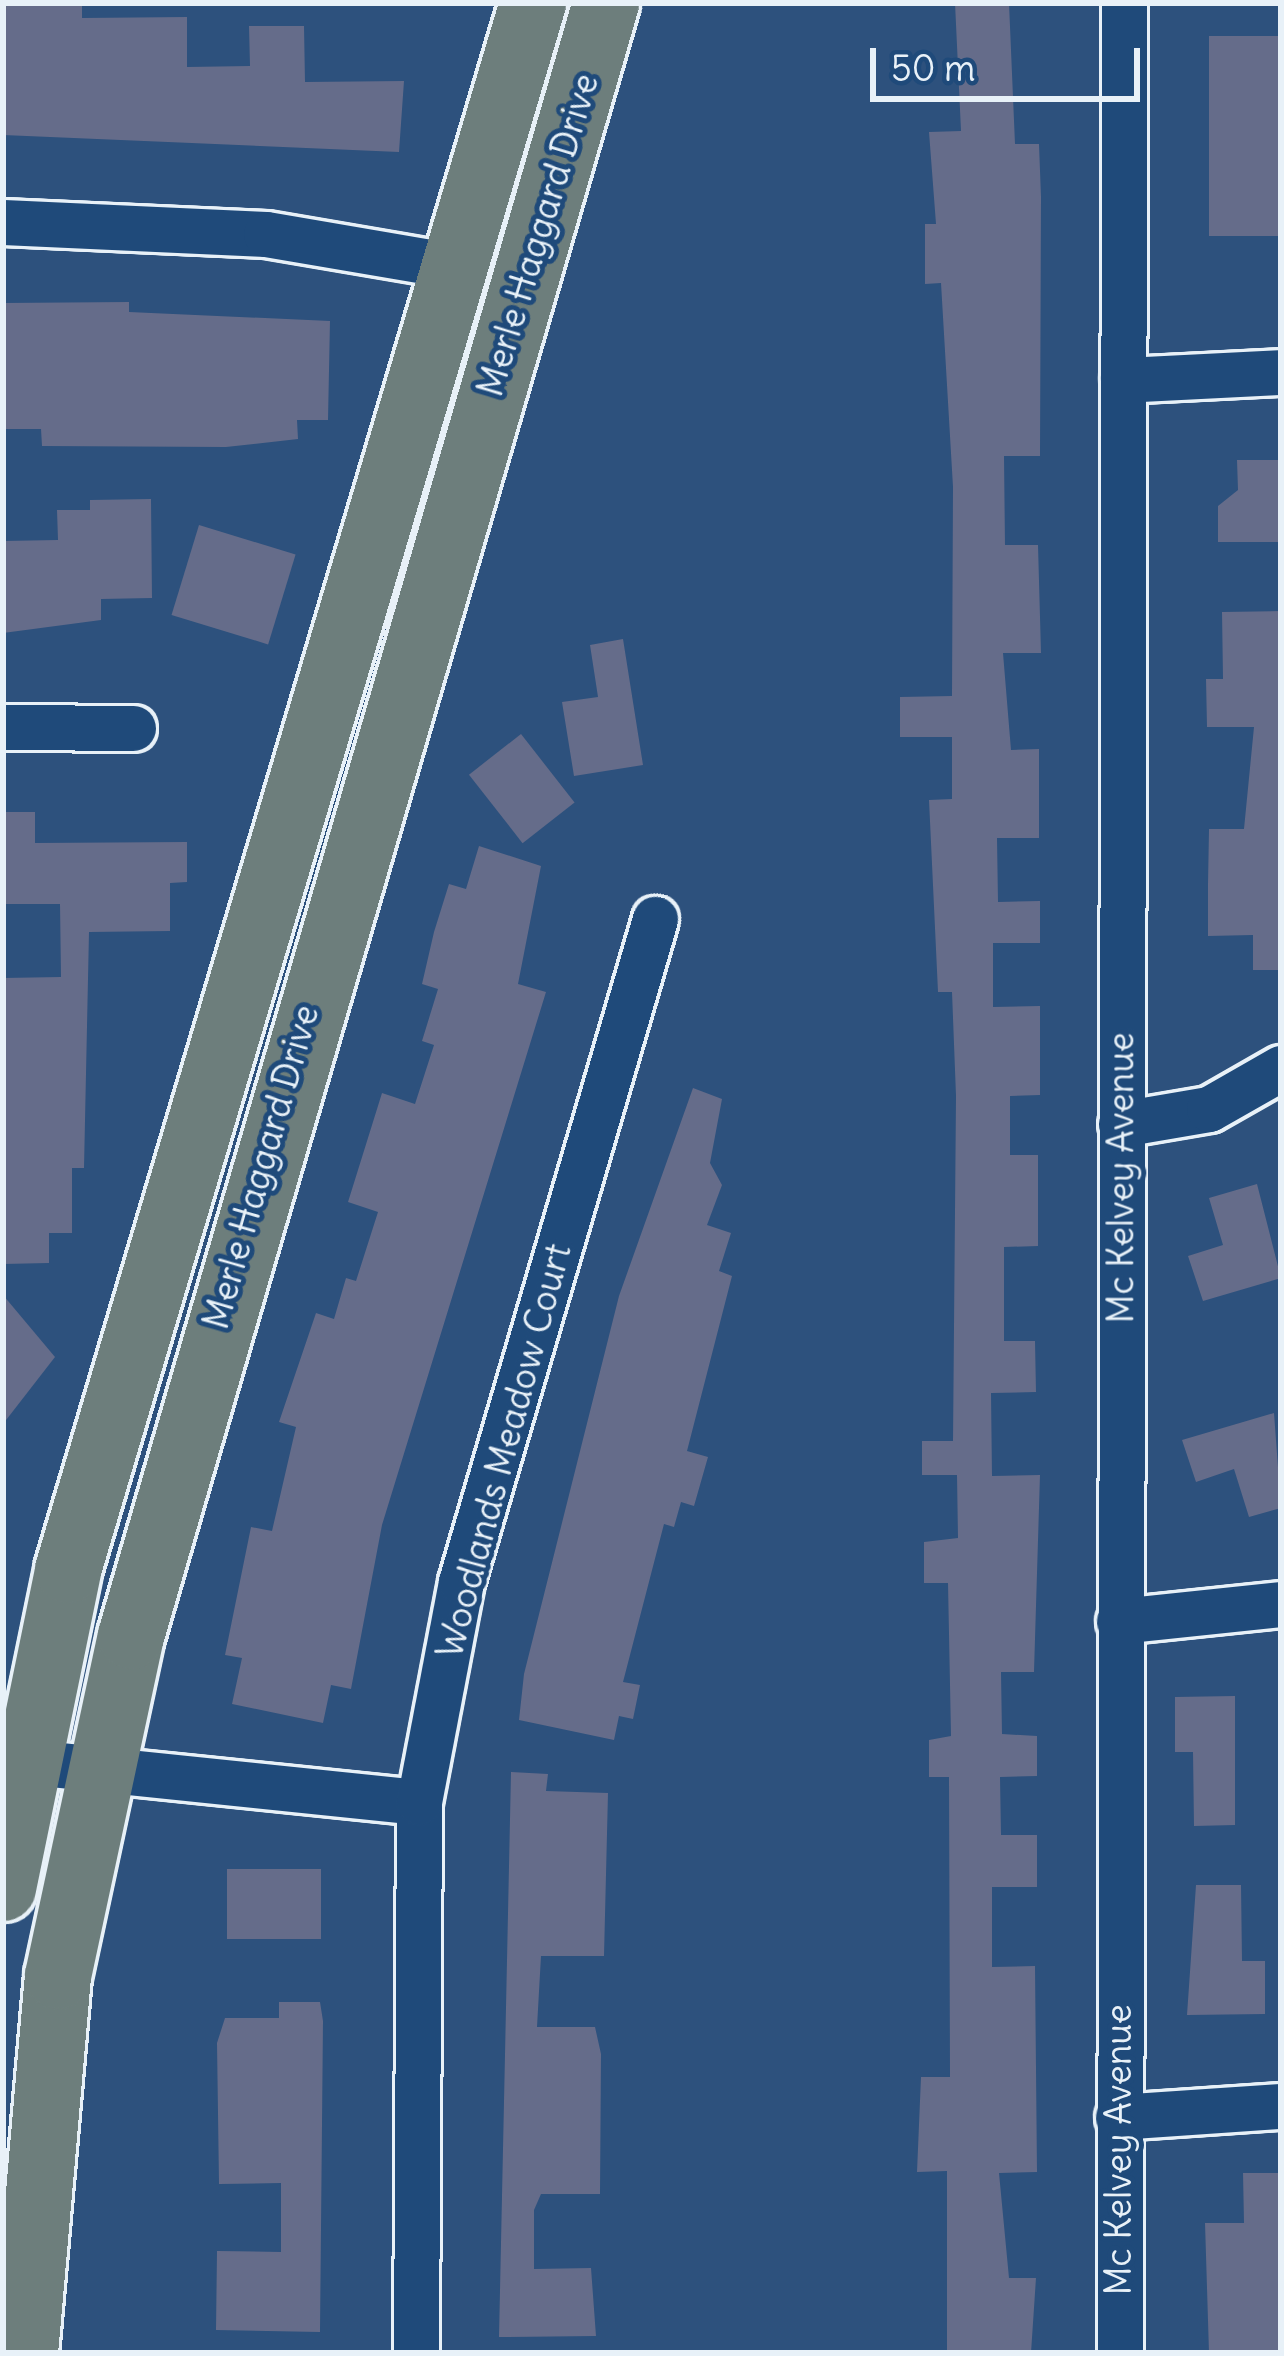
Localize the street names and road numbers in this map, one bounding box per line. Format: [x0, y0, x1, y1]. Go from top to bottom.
street label: Merle Haggard Drive [468, 68, 608, 402]
street label: Merle Haggard Drive [194, 1000, 328, 1334]
street label: Mc Kelvey Avenue [1099, 1032, 1143, 1324]
street label: Woodlands Meadow Court [428, 1239, 580, 1663]
street label: Mc Kelvey Avenue [1097, 2004, 1141, 2296]

